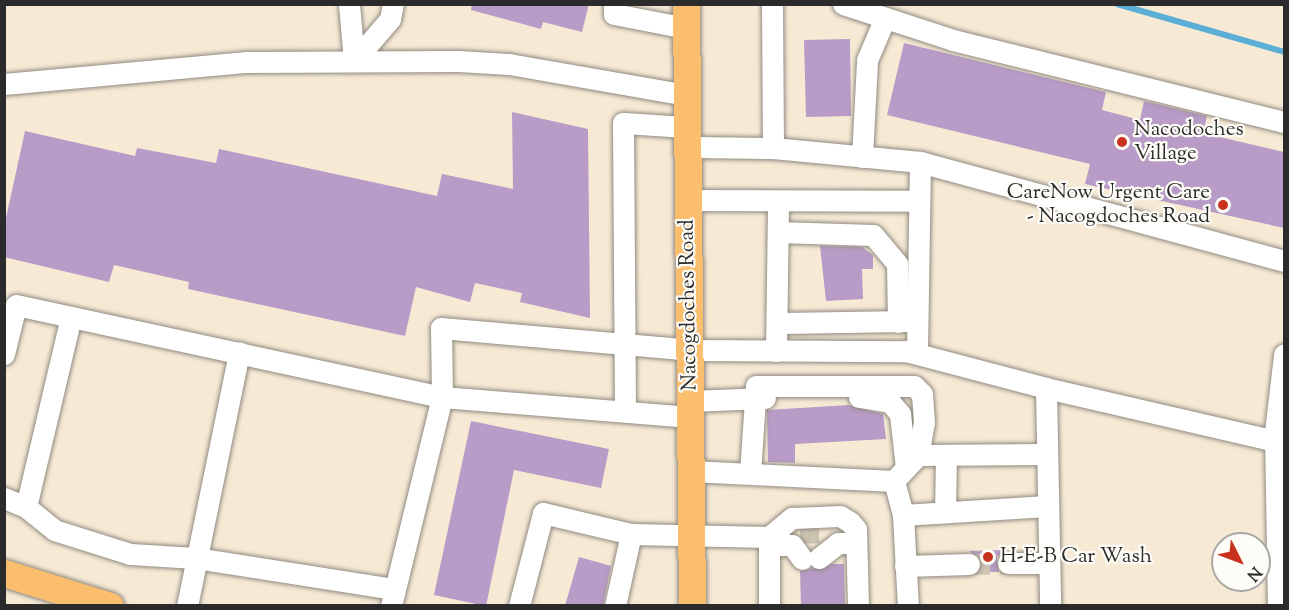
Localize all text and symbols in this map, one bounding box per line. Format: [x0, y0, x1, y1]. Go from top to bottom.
place label: Nacodoches Village [1134, 117, 1244, 167]
marker: Nacodoches Village [1115, 135, 1129, 149]
place label: CareNow Urgent Care - Nacogdoches Road [1007, 180, 1210, 230]
marker: CareNow Urgent Care - Nacogdoches Road [1214, 196, 1232, 214]
street label: Nacogdoches Road [675, 219, 703, 391]
north arrow [1211, 532, 1271, 592]
place label: H-E-B Car Wash [1000, 544, 1152, 570]
marker: H-E-B Car Wash [981, 550, 995, 564]
text: N [1240, 561, 1266, 585]

